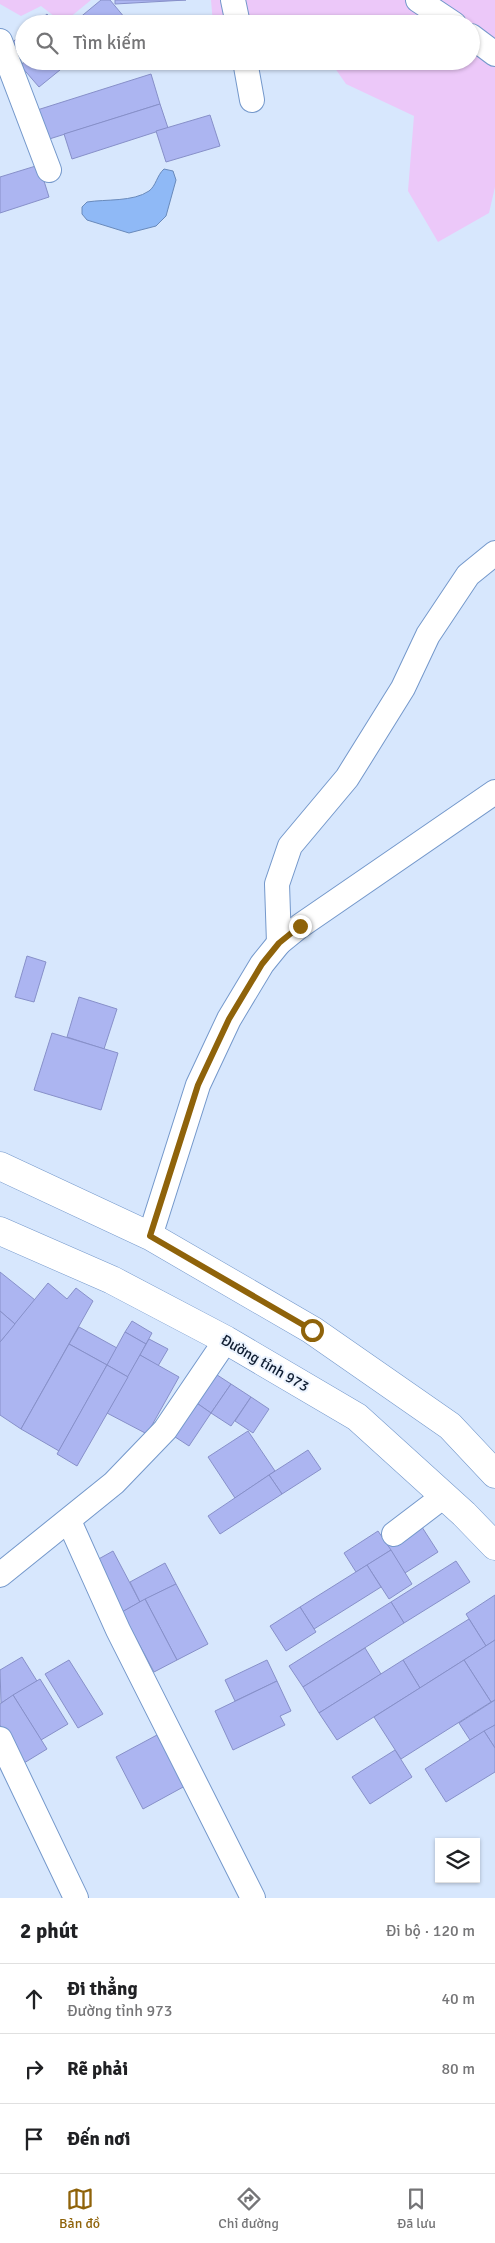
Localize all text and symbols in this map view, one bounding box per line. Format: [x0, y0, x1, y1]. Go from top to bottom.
search box [15, 15, 480, 70]
icon: search [33, 29, 61, 57]
text: Tìm kiếm [73, 31, 146, 55]
route end [289, 915, 312, 938]
route start [301, 1319, 324, 1342]
street label: Đường tỉnh 973 [218, 1330, 312, 1396]
map controls [435, 1838, 480, 1883]
button: layers [435, 1838, 480, 1883]
text: 2 phút [20, 1918, 78, 1944]
text: Đi bộ · 120 m [386, 1921, 475, 1941]
text: Đi thẳng [67, 1977, 138, 2001]
icon: ahead [20, 1985, 48, 2013]
text: 40 m [441, 1989, 475, 2009]
text: Đường tỉnh 973 [67, 2001, 172, 2021]
icon: right [20, 2055, 48, 2083]
text: Rẽ phải [67, 2057, 128, 2081]
text: 80 m [441, 2059, 475, 2079]
icon: arrive [20, 2125, 48, 2153]
text: Đến nơi [67, 2127, 130, 2151]
tab: Bản đồ [59, 2185, 100, 2232]
tab: Chỉ đường [218, 2185, 279, 2232]
tab: Đã lưu [397, 2185, 436, 2232]

